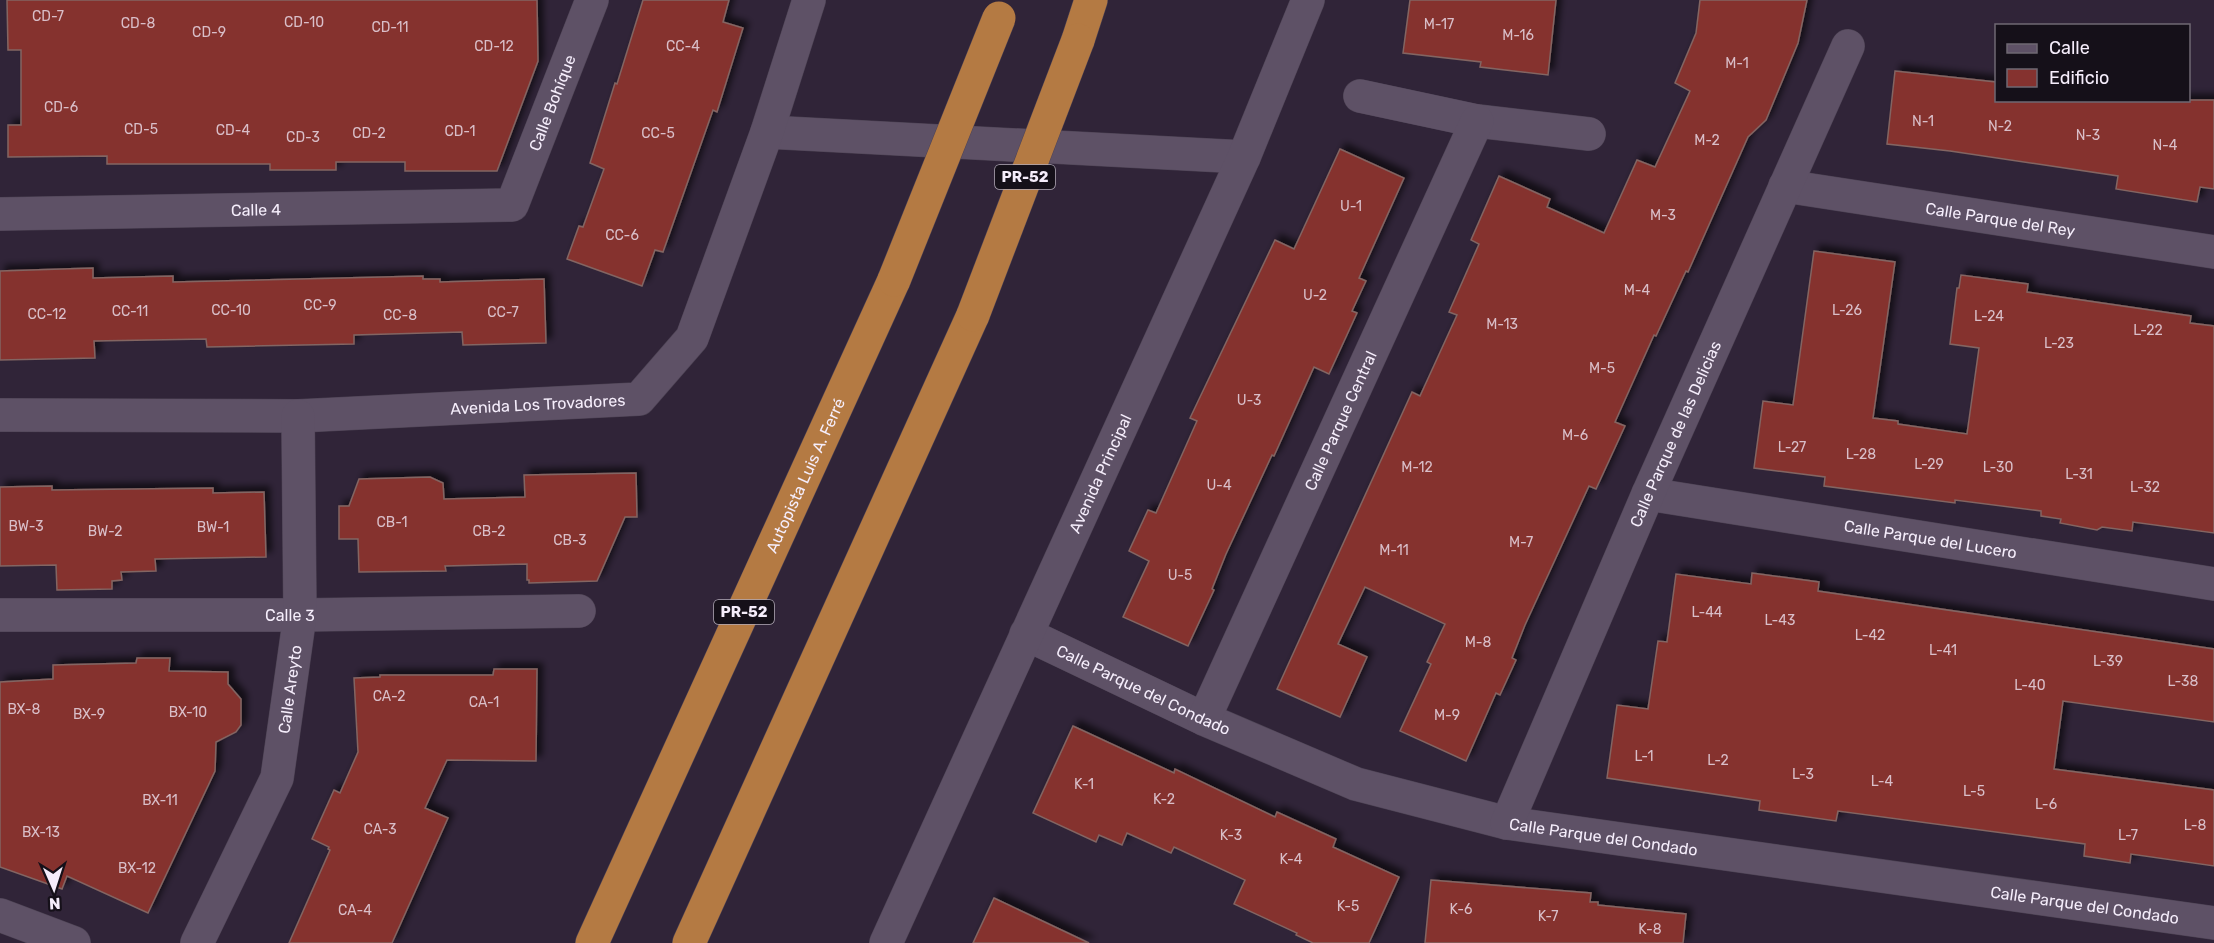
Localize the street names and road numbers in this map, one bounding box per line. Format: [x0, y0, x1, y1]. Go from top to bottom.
street label: Calle Bohíque [525, 52, 579, 153]
road number: PR-52 [995, 165, 1055, 189]
street label: Calle Parque del Rey [1924, 198, 2077, 240]
street label: Calle 4 [231, 200, 281, 219]
street label: Calle Parque de las Delicias [1626, 338, 1725, 530]
street label: Calle Parque Central [1300, 348, 1380, 493]
street label: Avenida Los Trovadores [450, 390, 626, 418]
street label: Autopista Luis A. Ferré [762, 395, 849, 556]
street label: Avenida Principal [1065, 411, 1135, 536]
street label: Calle Parque del Lucero [1843, 516, 2018, 562]
road number: PR-52 [714, 600, 774, 624]
street label: Calle 3 [265, 605, 315, 625]
street label: Calle Parque del Condado [1053, 640, 1233, 739]
street label: Calle Areyto [274, 644, 305, 735]
street label: Calle Parque del Condado [1508, 814, 1699, 859]
street label: Calle Parque del Condado [1989, 882, 2180, 927]

